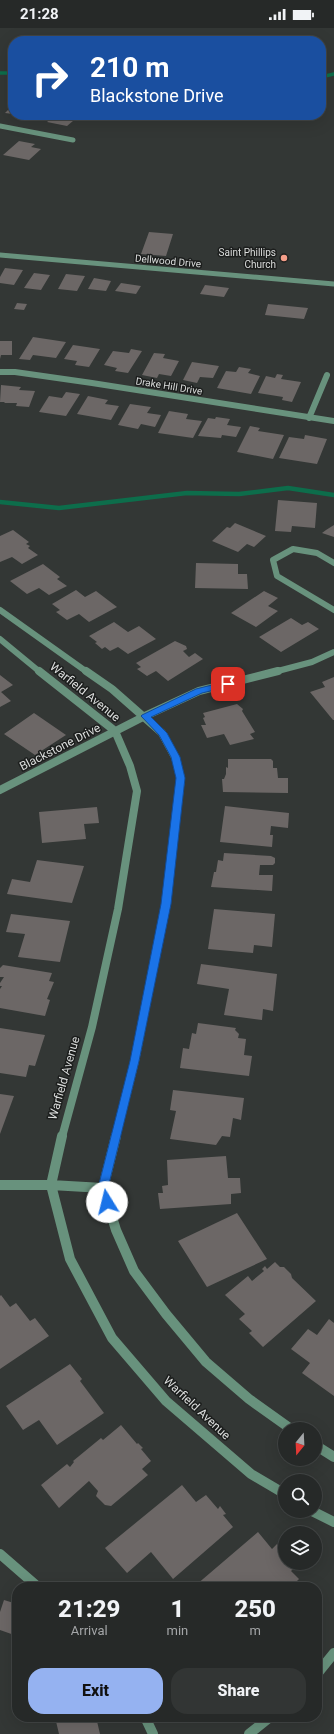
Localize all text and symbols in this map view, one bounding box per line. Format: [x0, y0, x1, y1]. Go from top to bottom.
text: 21:28 [20, 5, 59, 23]
text: 210 m [90, 51, 169, 84]
icon: right [24, 52, 76, 104]
text: Blackstone Drive [90, 85, 224, 106]
place label: Saint Phillips Church [219, 247, 276, 270]
street label: Dellwood Drive [135, 253, 201, 269]
marker: Saint Phillips Church [279, 253, 289, 263]
street label: Drake Hill Drive [135, 375, 203, 397]
street label: Warfield Avenue [47, 660, 123, 724]
pin [211, 667, 245, 701]
icon: arrive [217, 673, 239, 695]
street label: Blackstone Drive [17, 721, 103, 773]
street label: Warfield Avenue [45, 1035, 83, 1121]
position arrow [86, 1181, 128, 1223]
street label: Warfield Avenue [161, 1374, 233, 1442]
north arrow [278, 1422, 322, 1466]
map controls [278, 1422, 322, 1570]
button: search [278, 1474, 322, 1518]
button: layers [278, 1526, 322, 1570]
text: 21:29 [58, 1595, 120, 1623]
text: 1 [170, 1595, 184, 1623]
text: 250 [234, 1595, 276, 1623]
text: Arrival [71, 1623, 108, 1638]
text: min [167, 1623, 188, 1638]
text: m [249, 1623, 261, 1638]
button: Exit [28, 1668, 163, 1714]
button: Share [171, 1668, 306, 1714]

